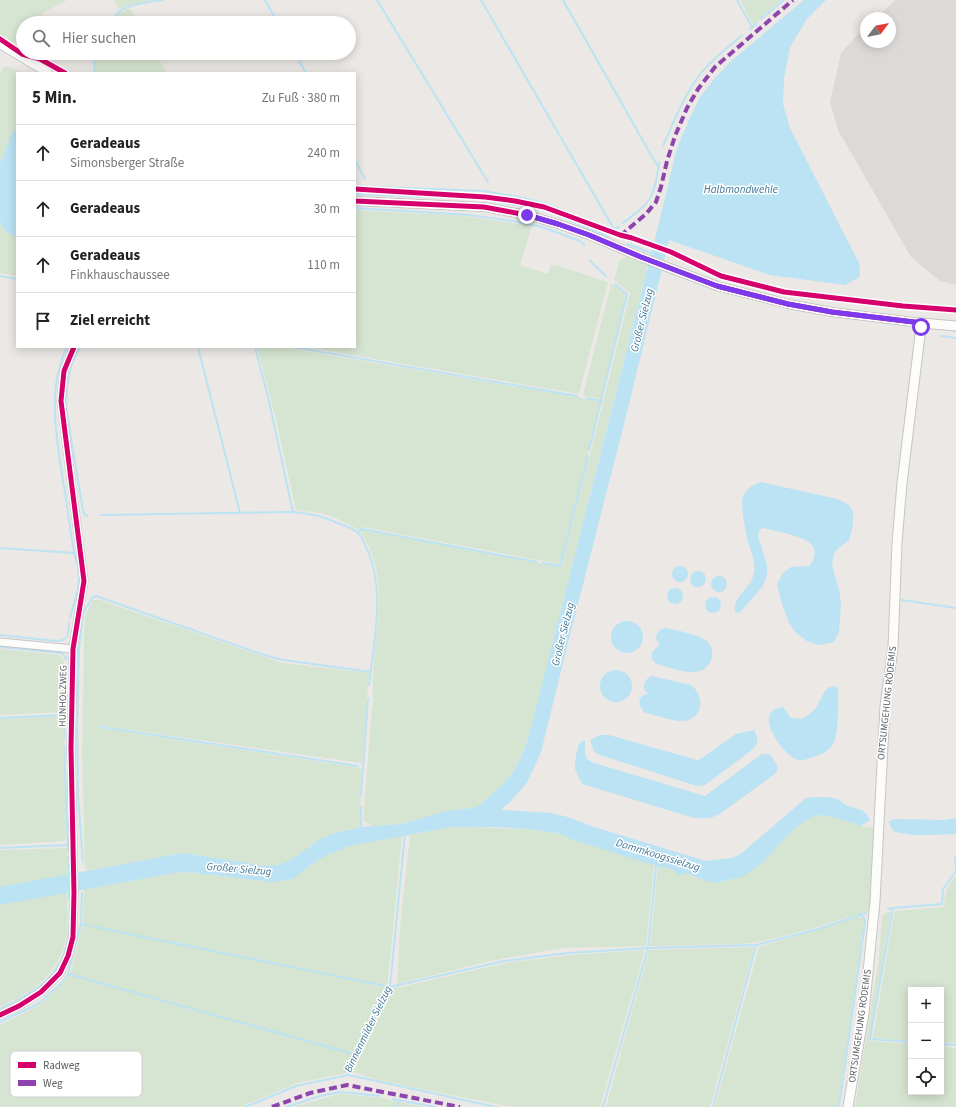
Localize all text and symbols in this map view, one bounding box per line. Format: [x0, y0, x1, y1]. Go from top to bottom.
north arrow [860, 12, 896, 48]
search box [16, 16, 356, 60]
icon: search [30, 27, 52, 49]
text: Hier suchen [62, 28, 136, 49]
text: 5 Min. [32, 86, 77, 110]
text: Zu Fuß · 380 m [262, 89, 340, 107]
text: Geradeaus [70, 133, 140, 154]
icon: ahead [32, 142, 54, 164]
text: 240 m [307, 144, 340, 162]
text: Simonsberger Straße [70, 154, 184, 172]
water label: Halbmondwehle [704, 182, 778, 197]
icon: ahead [32, 198, 54, 220]
text: Geradeaus [70, 198, 140, 219]
text: 30 m [314, 200, 340, 218]
route end [518, 206, 536, 224]
text: Geradeaus [70, 245, 140, 266]
icon: ahead [32, 254, 54, 276]
text: 110 m [307, 256, 340, 274]
text: Finkhauschaussee [70, 266, 170, 284]
water label: Großer Sielzug [627, 286, 657, 353]
icon: arrive [32, 310, 54, 332]
text: Ziel erreicht [70, 310, 150, 331]
route start [912, 318, 930, 336]
water label: Großer Sielzug [548, 600, 578, 667]
street label: ORTSUMGEHUNG RÖDEMIS [874, 645, 900, 761]
street label: HUNHOLZWEG [55, 665, 71, 727]
water label: Dammkoogssielzug [614, 835, 702, 875]
water label: Großer Sielzug [206, 859, 272, 879]
street label: ORTSUMGEHUNG RÖDEMIS [845, 968, 875, 1084]
water label: Binnenmilder Sielzug [340, 983, 396, 1075]
map controls [908, 987, 944, 1095]
button: + [908, 987, 944, 1023]
button: − [908, 1023, 944, 1059]
legend [10, 1051, 142, 1097]
text: Radweg [43, 1058, 80, 1073]
button: locate [908, 1059, 944, 1095]
text: Weg [43, 1076, 63, 1091]

